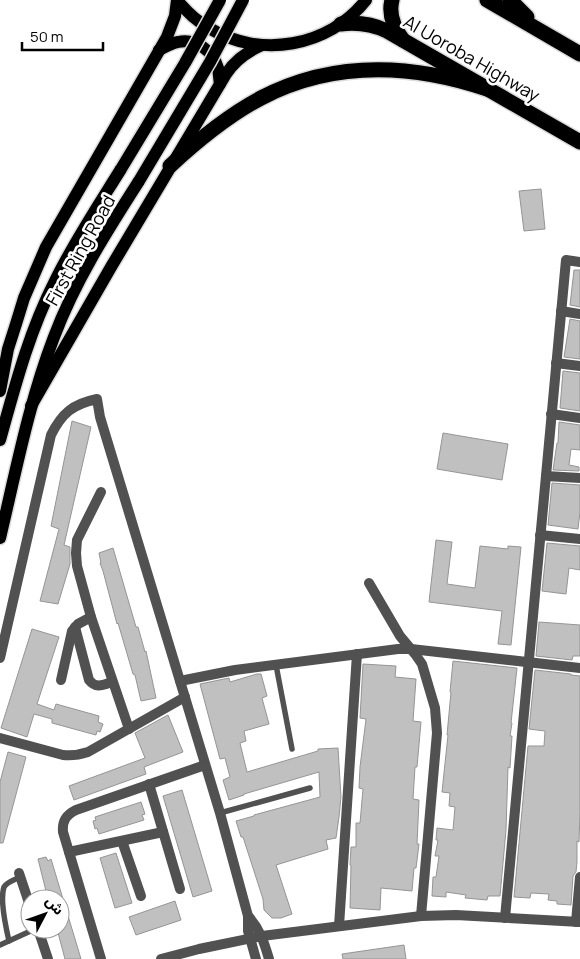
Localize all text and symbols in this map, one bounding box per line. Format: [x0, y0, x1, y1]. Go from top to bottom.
street label: Al Uoroba Highway [399, 9, 545, 107]
scale bar [22, 20, 104, 52]
text: 50 m [30, 26, 64, 47]
street label: First Ring Road [40, 190, 120, 310]
north arrow [20, 889, 70, 939]
text: ش [42, 892, 69, 919]

